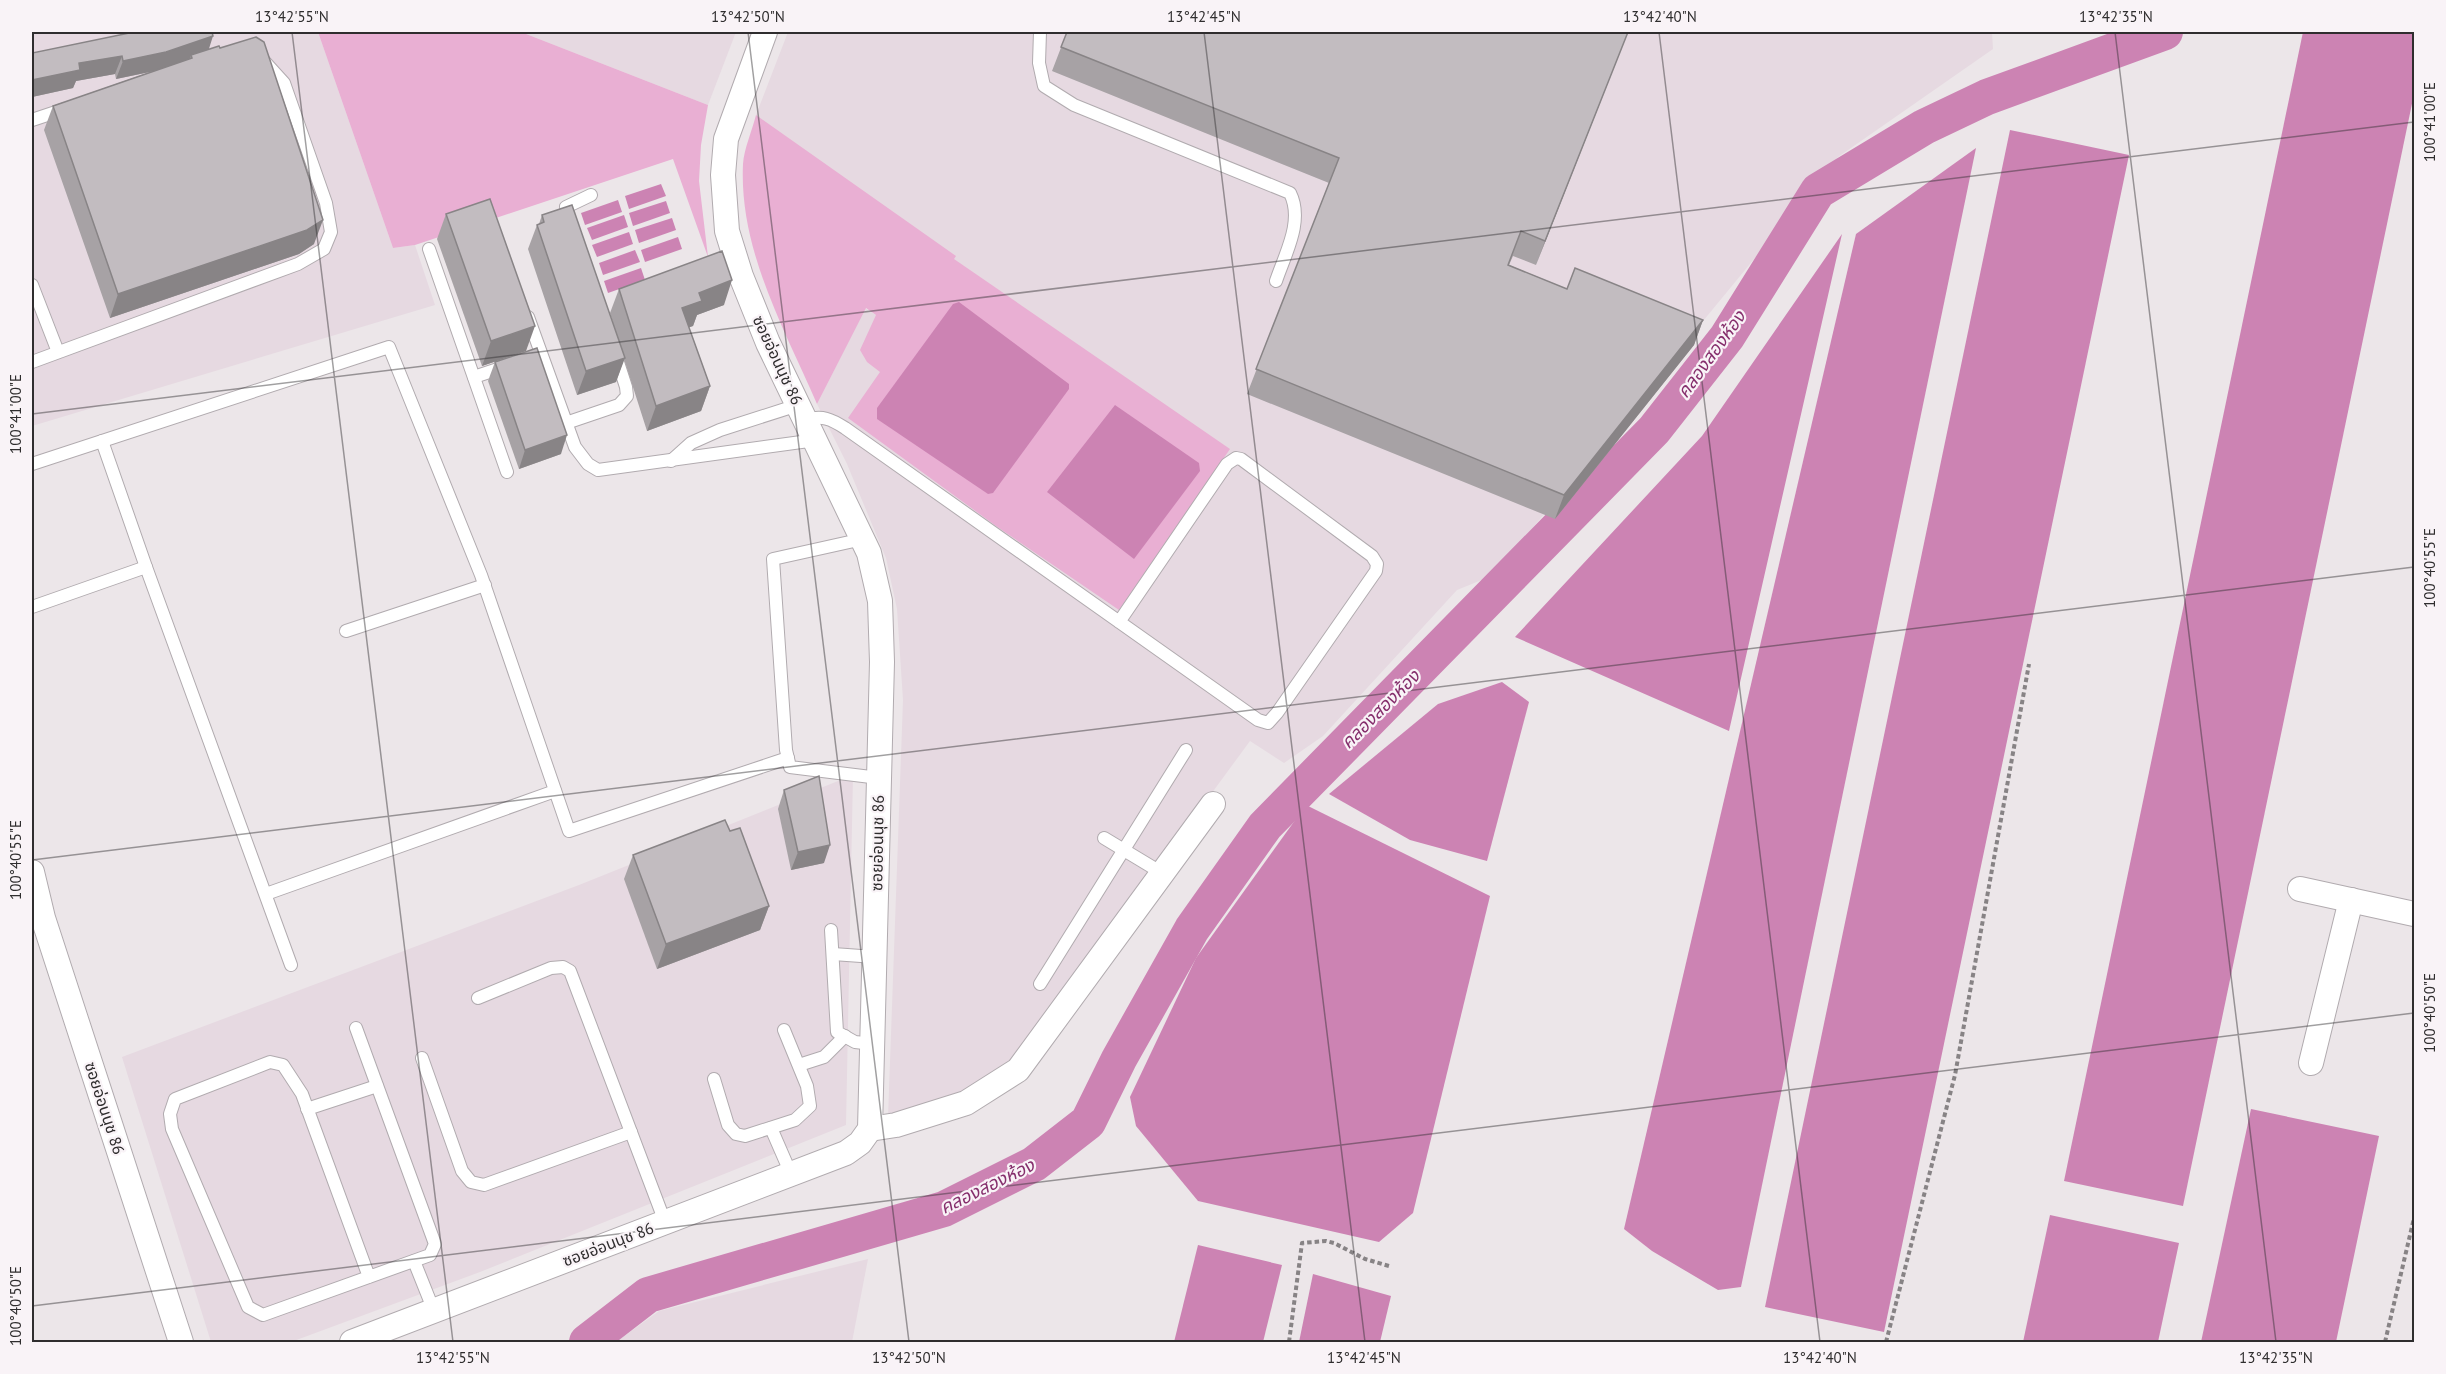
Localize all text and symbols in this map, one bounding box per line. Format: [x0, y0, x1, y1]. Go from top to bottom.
text: 13°42'55"N [255, 7, 329, 26]
text: 13°42'50"N [711, 7, 785, 26]
text: 13°42'45"N [1167, 7, 1241, 26]
text: 13°42'40"N [1623, 7, 1697, 26]
text: 13°42'35"N [2079, 7, 2153, 26]
text: 100°41'00"E [2420, 82, 2439, 162]
water label: คลองสองห้อง [1672, 305, 1751, 402]
street label: ซอยอ่อนนุช 86 [749, 312, 807, 408]
text: 100°41'00"E [6, 374, 25, 454]
text: 100°40'55"E [2420, 528, 2439, 608]
water label: คลองสองห้อง [1336, 664, 1425, 753]
street label: ซอยอ่อนนุช 86 [866, 795, 888, 891]
text: 100°40'55"E [6, 820, 25, 900]
text: 100°40'50"E [2420, 973, 2439, 1053]
street label: ซอยอ่อนนุช 86 [81, 1059, 129, 1157]
water label: คลองสองห้อง [936, 1153, 1039, 1219]
street label: ซอยอ่อนนุช 86 [560, 1217, 656, 1271]
text: 100°40'50"E [6, 1266, 25, 1346]
text: 13°42'55"N [416, 1348, 490, 1367]
text: 13°42'50"N [872, 1348, 946, 1367]
text: 13°42'45"N [1327, 1348, 1401, 1367]
text: 13°42'40"N [1783, 1348, 1857, 1367]
text: 13°42'35"N [2239, 1348, 2313, 1367]

